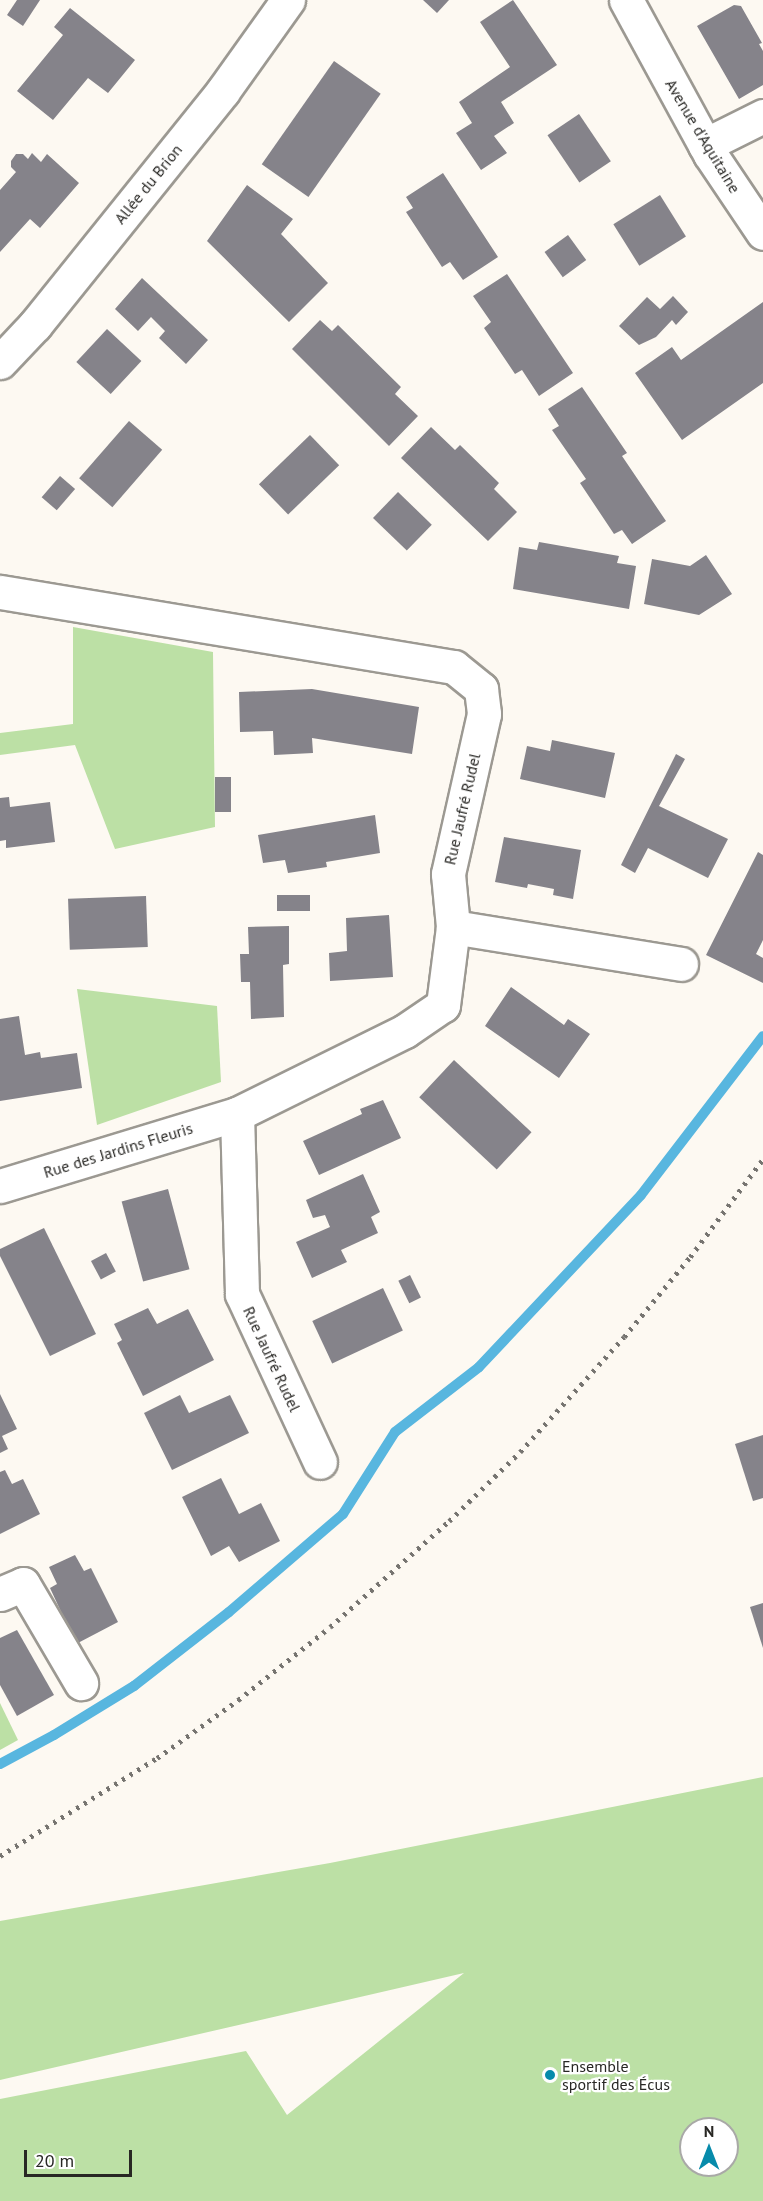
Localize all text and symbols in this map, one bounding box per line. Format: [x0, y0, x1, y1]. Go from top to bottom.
street label: Avenue d'Aquitaine [661, 76, 745, 196]
street label: Allée du Brion [110, 140, 186, 228]
street label: Rue Jaufré Rudel [440, 751, 484, 867]
street label: Rue des Jardins Fleuris [41, 1118, 195, 1182]
street label: Rue Jaufré Rudel [239, 1303, 305, 1415]
place label: Ensemble sportif des Écus [562, 2056, 670, 2094]
marker: Ensemble sportif des Écus [543, 2068, 557, 2082]
north arrow [679, 2117, 739, 2177]
text: N [704, 2121, 714, 2141]
scale bar [27, 2138, 135, 2176]
text: 20 m [35, 2149, 74, 2172]

